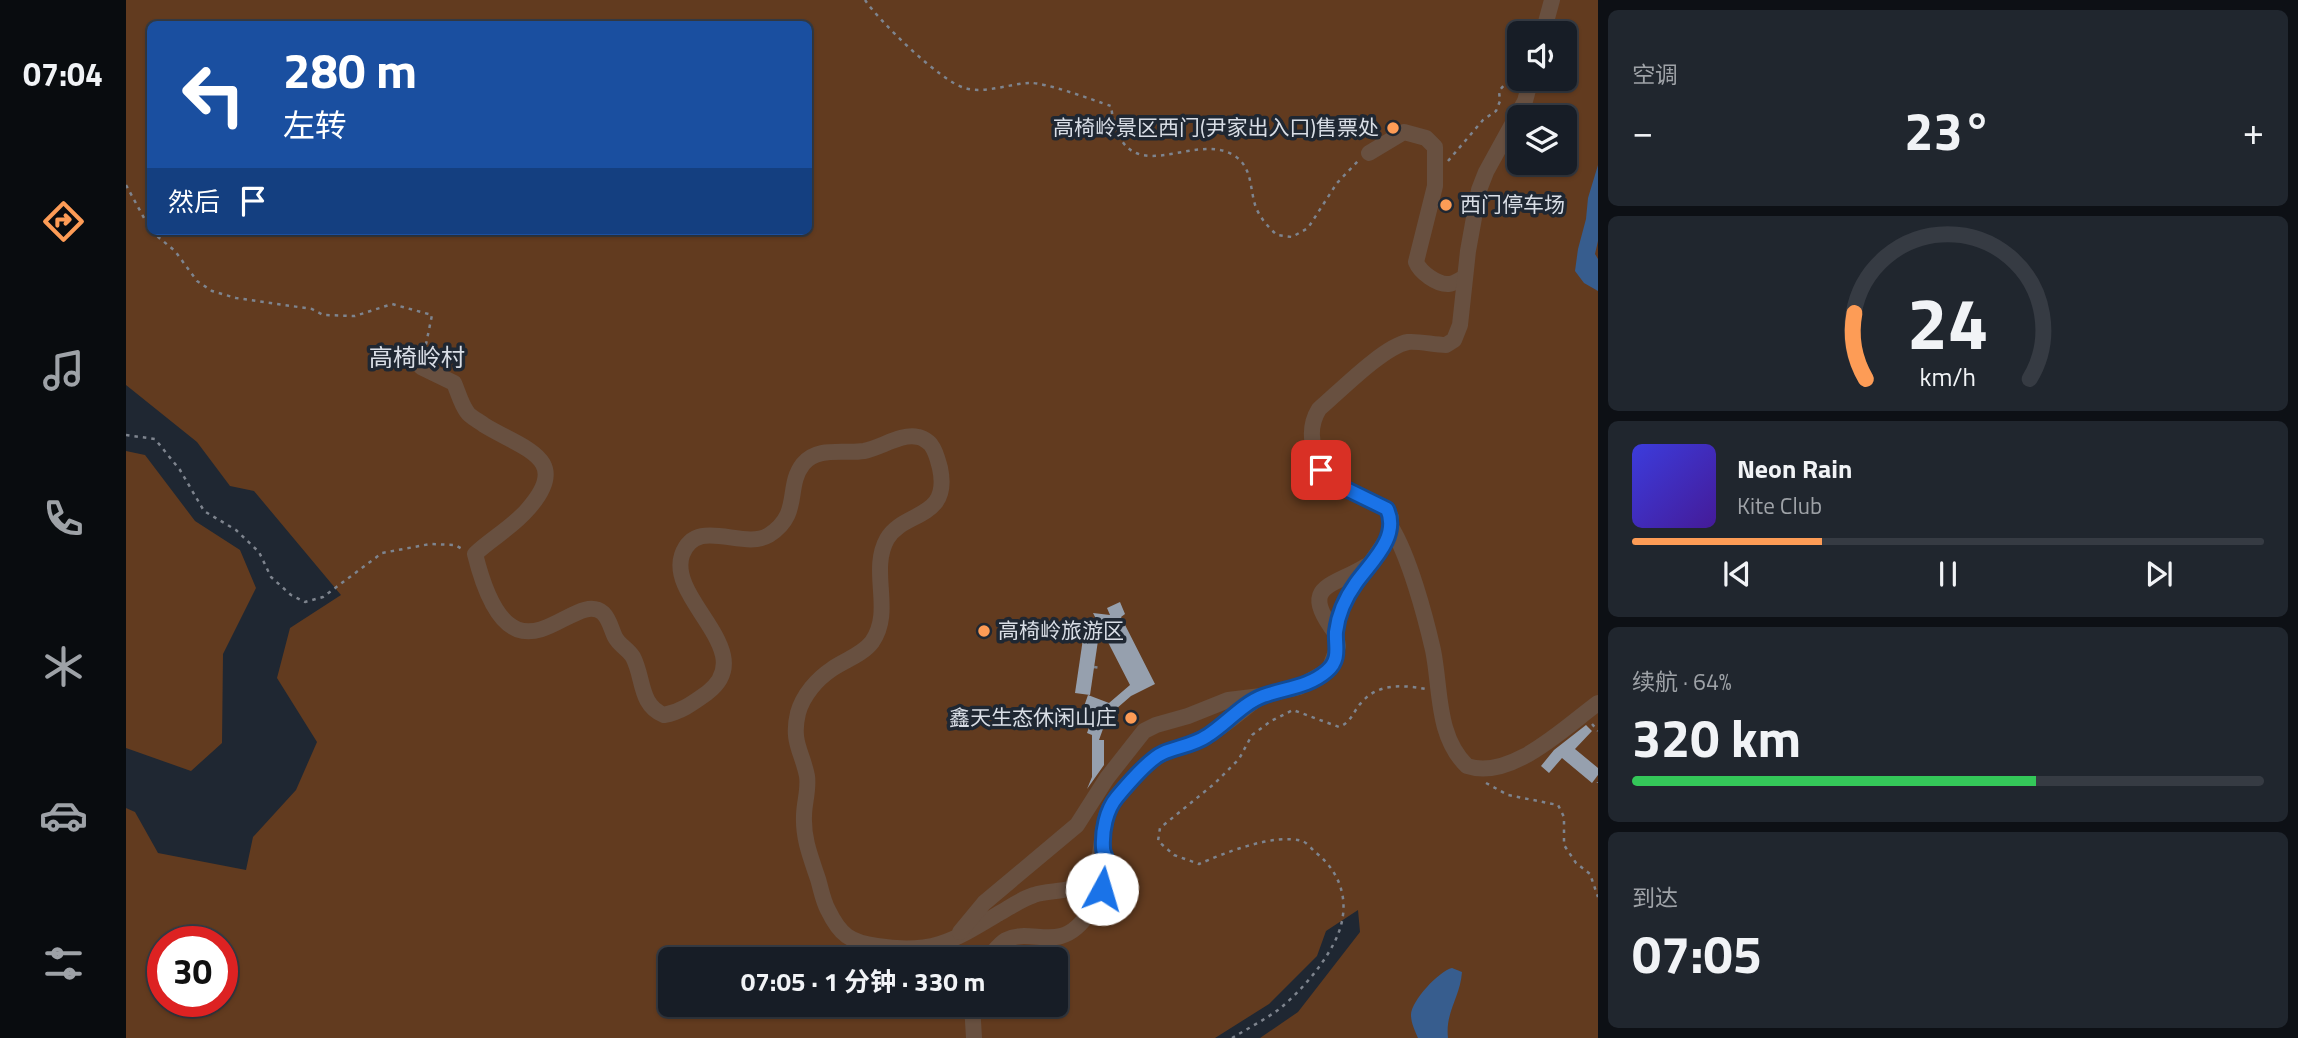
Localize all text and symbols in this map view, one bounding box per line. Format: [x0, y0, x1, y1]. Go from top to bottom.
map controls [1507, 21, 1577, 175]
button: sound [1507, 21, 1577, 91]
text: 280 m [283, 32, 417, 107]
icon: left [168, 49, 259, 140]
text: 07:04 [23, 50, 103, 98]
text: 空调 [1632, 57, 1678, 92]
text: 23° [1904, 91, 1992, 170]
text: 左转 [283, 101, 347, 149]
text: − [1632, 102, 1653, 160]
text: + [2243, 102, 2264, 160]
button: layers [1507, 105, 1577, 175]
place label: 高椅岭景区西门(尹家出入口)售票处 [1053, 111, 1379, 143]
marker: 高椅岭景区西门(尹家出入口)售票处 [1385, 120, 1401, 136]
text: 然后 [168, 182, 220, 221]
icon: arrive [234, 182, 272, 220]
place label: 西门停车场 [1460, 188, 1565, 220]
icon: directions [39, 197, 88, 246]
marker: 西门停车场 [1438, 197, 1454, 213]
text: 24 [1907, 268, 1989, 378]
district label: 高椅岭村 [369, 339, 465, 375]
icon: music [39, 346, 88, 395]
text: km/h [1920, 358, 1976, 396]
pin [1291, 440, 1351, 500]
text: Neon Rain [1737, 449, 1852, 488]
icon: arrive [1302, 451, 1340, 489]
text: Kite Club [1737, 488, 1822, 523]
icon: phone [39, 494, 88, 543]
icon: previous [1718, 555, 1756, 593]
icon: pause [1929, 555, 1967, 593]
icon: next [2140, 555, 2178, 593]
place label: 高椅岭旅游区 [998, 614, 1124, 646]
marker: 高椅岭旅游区 [976, 623, 992, 639]
icon: climate [39, 642, 88, 691]
text: 续航 · 64% [1632, 664, 1732, 699]
text: 320 km [1632, 698, 1801, 777]
place label: 鑫天生态休闲山庄 [949, 701, 1117, 733]
marker: 鑫天生态休闲山庄 [1123, 710, 1139, 726]
icon: car [39, 791, 88, 840]
position arrow [1065, 852, 1139, 926]
text: 到达 [1632, 880, 1678, 915]
text: 07:05 [1632, 914, 1762, 993]
speed limit sign: 30 [147, 926, 238, 1017]
icon: filters [39, 939, 88, 988]
text: 07:05 · 1 分钟 · 330 m [741, 962, 985, 1001]

